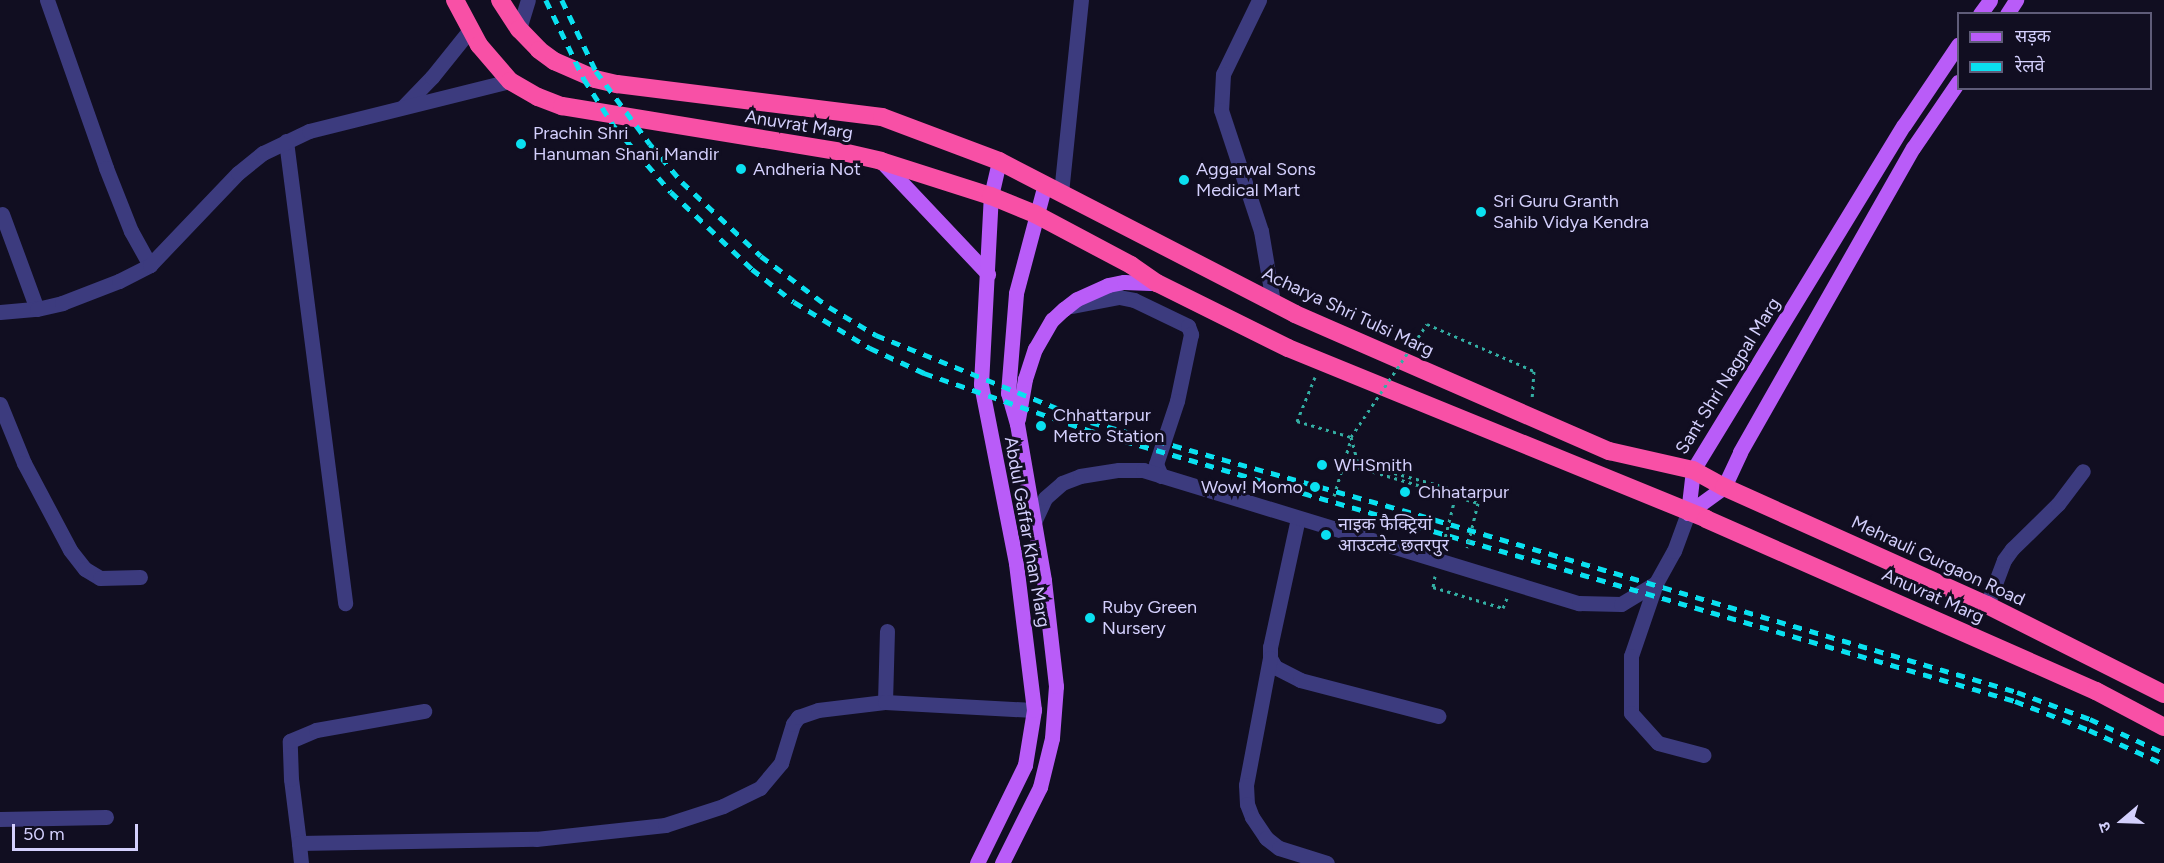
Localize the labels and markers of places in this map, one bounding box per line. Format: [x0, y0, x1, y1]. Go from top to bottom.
place label: Prachin Shri Hanuman Shani Mandir [533, 123, 719, 166]
marker: Prachin Shri Hanuman Shani Mandir [514, 137, 528, 151]
place label: Andheria Not [753, 158, 861, 180]
place label: Aggarwal Sons Medical Mart [1196, 159, 1316, 201]
marker: Andheria Not [734, 162, 748, 176]
marker: Aggarwal Sons Medical Mart [1177, 173, 1191, 187]
place label: Sri Guru Granth Sahib Vidya Kendra [1493, 191, 1649, 234]
marker: Sri Guru Granth Sahib Vidya Kendra [1474, 205, 1488, 219]
place label: Chhattarpur Metro Station [1053, 405, 1164, 448]
marker: Chhattarpur Metro Station [1034, 419, 1048, 433]
place label: WHSmith [1334, 454, 1412, 476]
marker: WHSmith [1315, 458, 1329, 472]
place label: Wow! Momo [1201, 476, 1303, 498]
marker: Wow! Momo [1308, 480, 1322, 494]
place label: Chhatarpur [1418, 481, 1509, 503]
marker: Chhatarpur [1396, 483, 1414, 501]
place label: नाइक फैक्ट्रियां आउटलेट छतरपुर [1338, 514, 1449, 556]
marker: नाइक फैक्ट्रियां आउटलेट छतरपुर [1319, 528, 1333, 542]
place label: Ruby Green Nursery [1102, 597, 1197, 640]
marker: Ruby Green Nursery [1083, 611, 1097, 625]

